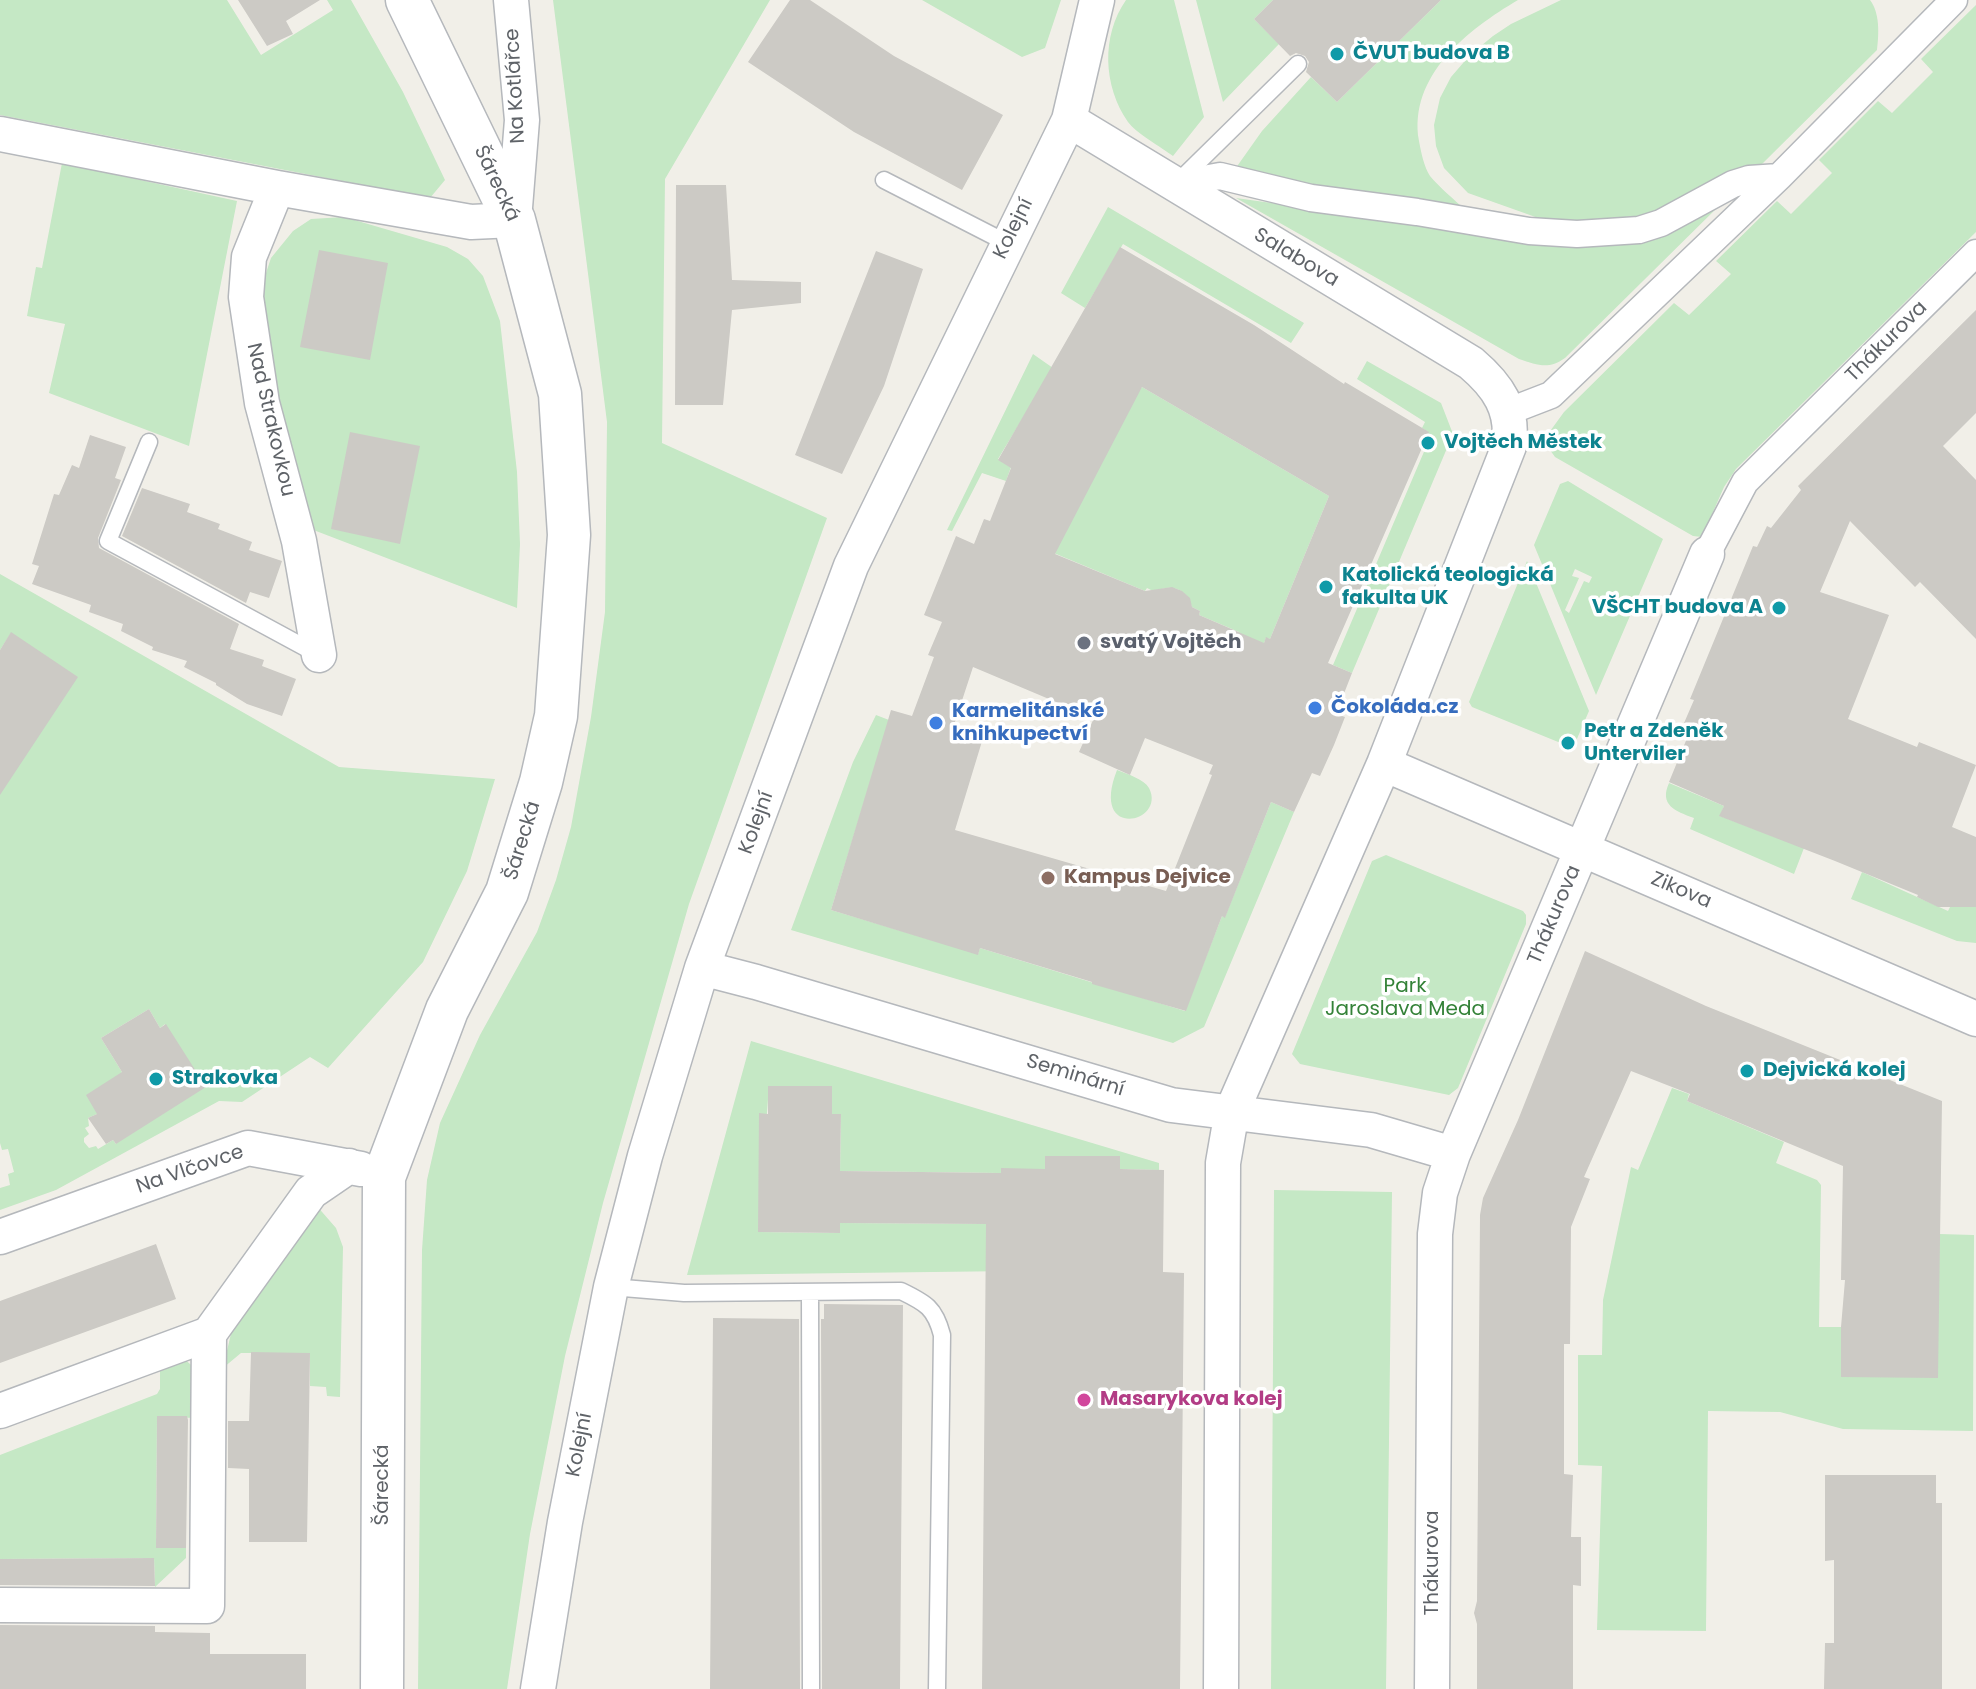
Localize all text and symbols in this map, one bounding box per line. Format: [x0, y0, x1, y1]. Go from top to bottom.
street label: Na Kotlářce [501, 28, 531, 144]
place label: ČVUT budova B [1353, 42, 1510, 66]
marker: ČVUT budova B [1328, 45, 1346, 63]
street label: Šárecká [468, 142, 524, 226]
street label: Kolejní [989, 195, 1039, 263]
street label: Salabova [1249, 223, 1343, 293]
street label: Thákurova [1841, 296, 1933, 388]
street label: Nad Strakovkou [241, 341, 299, 499]
place label: Vojtěch Městek [1444, 431, 1602, 455]
marker: Vojtěch Městek [1419, 434, 1437, 452]
place label: Katolická teologická fakulta UK [1342, 564, 1554, 611]
marker: Katolická teologická fakulta UK [1317, 578, 1335, 596]
place label: VŠCHT budova A [1592, 596, 1763, 620]
marker: VŠCHT budova A [1770, 599, 1788, 617]
place label: svatý Vojtěch [1100, 631, 1241, 655]
marker: svatý Vojtěch [1075, 634, 1093, 652]
place label: Čokoláda.cz [1331, 696, 1458, 720]
marker: Čokoláda.cz [1306, 699, 1324, 717]
place label: Karmelitánské knihkupectví [952, 700, 1104, 747]
marker: Karmelitánské knihkupectví [927, 714, 945, 732]
place label: Petr a Zdeněk Unterviler [1584, 720, 1724, 767]
marker: Petr a Zdeněk Unterviler [1559, 734, 1577, 752]
street label: Kolejní [735, 788, 779, 858]
street label: Šárecká [500, 799, 546, 883]
street label: Thákurova [1523, 862, 1587, 968]
place label: Kampus Dejvice [1064, 866, 1231, 890]
street label: Zikova [1647, 868, 1715, 914]
marker: Kampus Dejvice [1039, 869, 1057, 887]
park label: Park Jaroslava Meda [1325, 975, 1485, 1022]
street label: Seminární [1023, 1050, 1127, 1102]
place label: Dejvická kolej [1763, 1059, 1906, 1083]
marker: Dejvická kolej [1738, 1062, 1756, 1080]
place label: Strakovka [172, 1067, 278, 1091]
marker: Strakovka [147, 1070, 165, 1088]
street label: Na Vlčovce [133, 1140, 247, 1200]
place label: Masarykova kolej [1100, 1388, 1283, 1412]
marker: Masarykova kolej [1075, 1391, 1093, 1409]
street label: Kolejní [562, 1411, 598, 1479]
street label: Šárecká [371, 1444, 395, 1526]
street label: Thákurova [1421, 1510, 1445, 1616]

